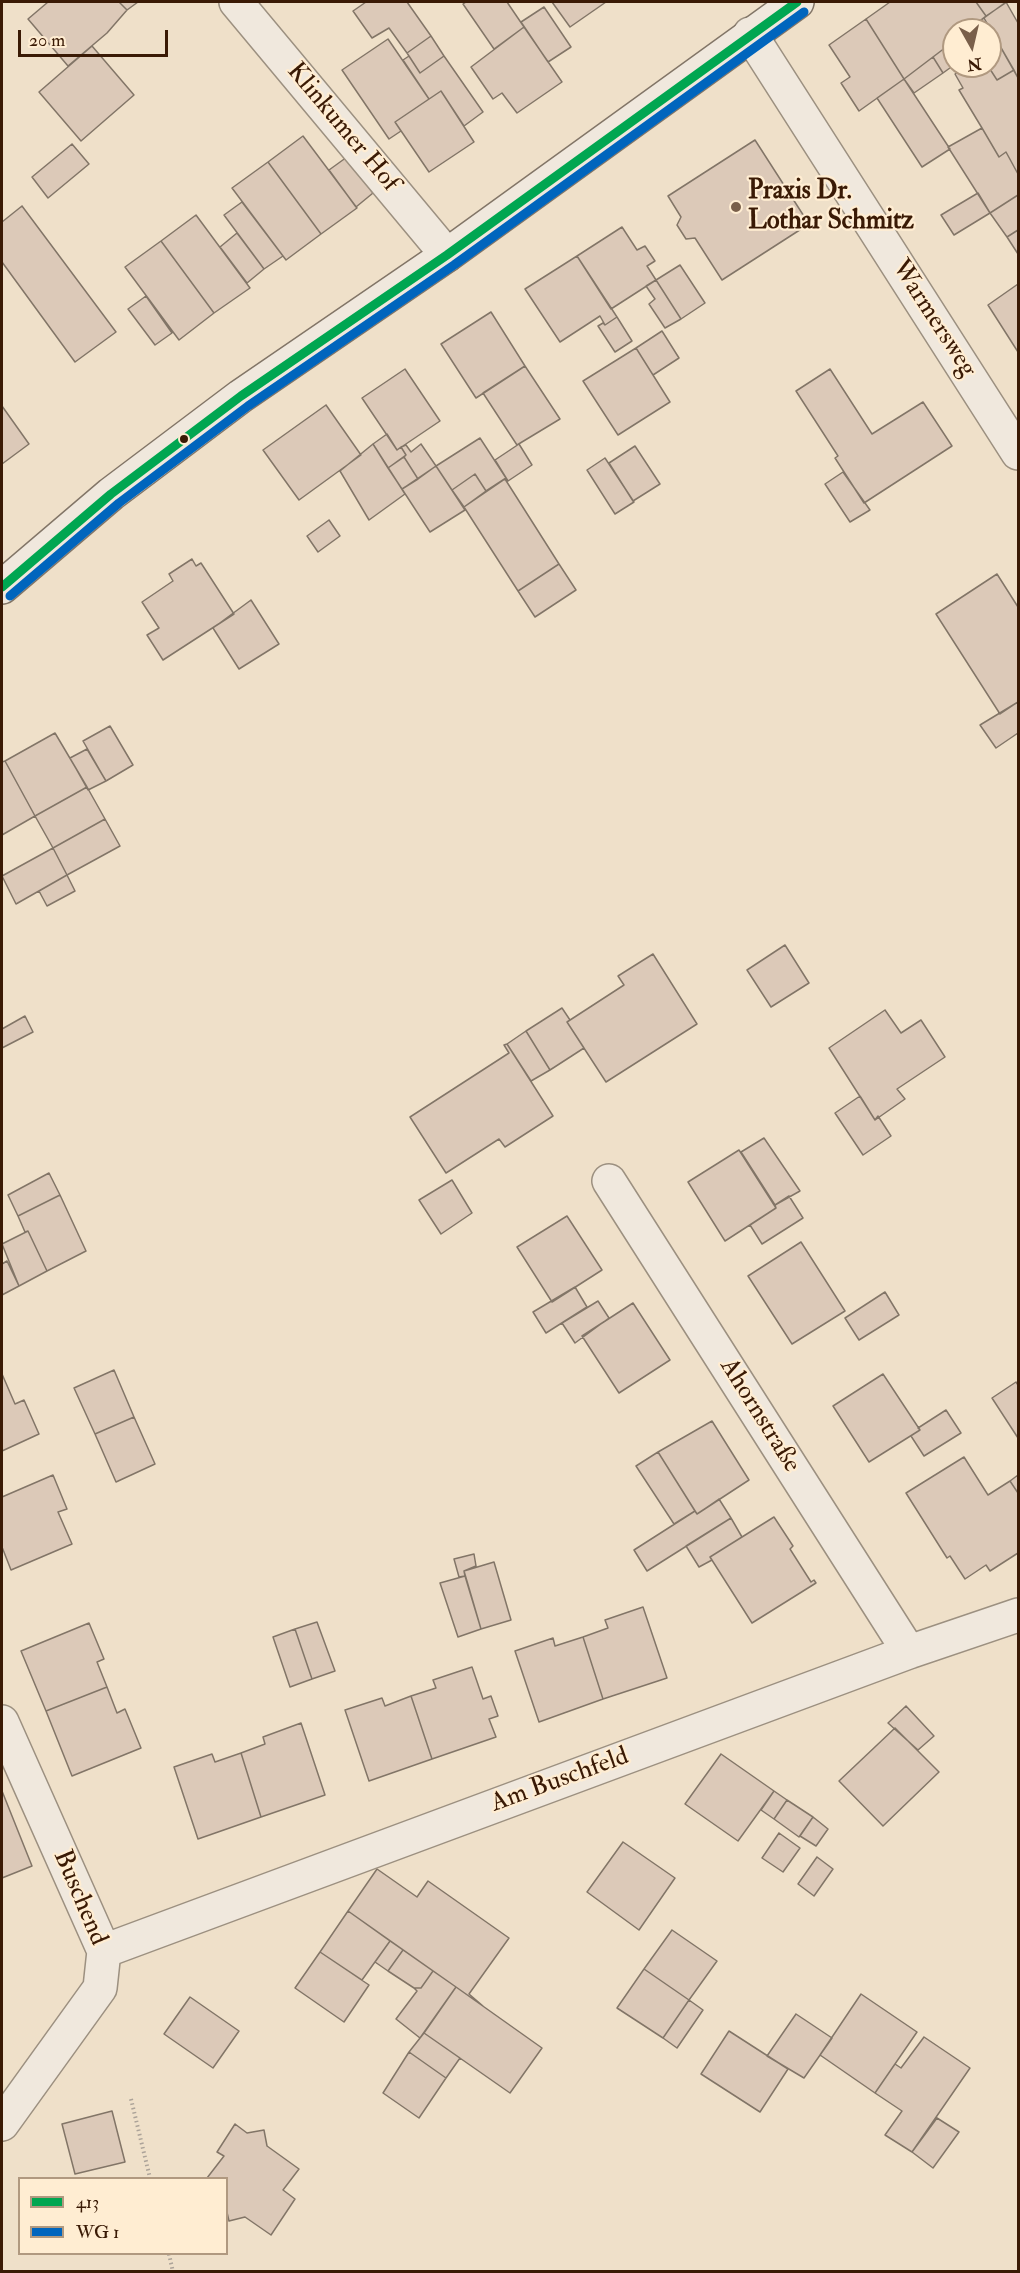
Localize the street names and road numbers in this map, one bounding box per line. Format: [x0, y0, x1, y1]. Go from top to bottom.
street label: Klinkumer Hof [279, 57, 405, 199]
street label: Warmersweg [884, 254, 982, 384]
street label: Ahornstraße [712, 1353, 806, 1479]
street label: Am Buschfeld [487, 1742, 633, 1820]
street label: Buschend [45, 1846, 113, 1950]

